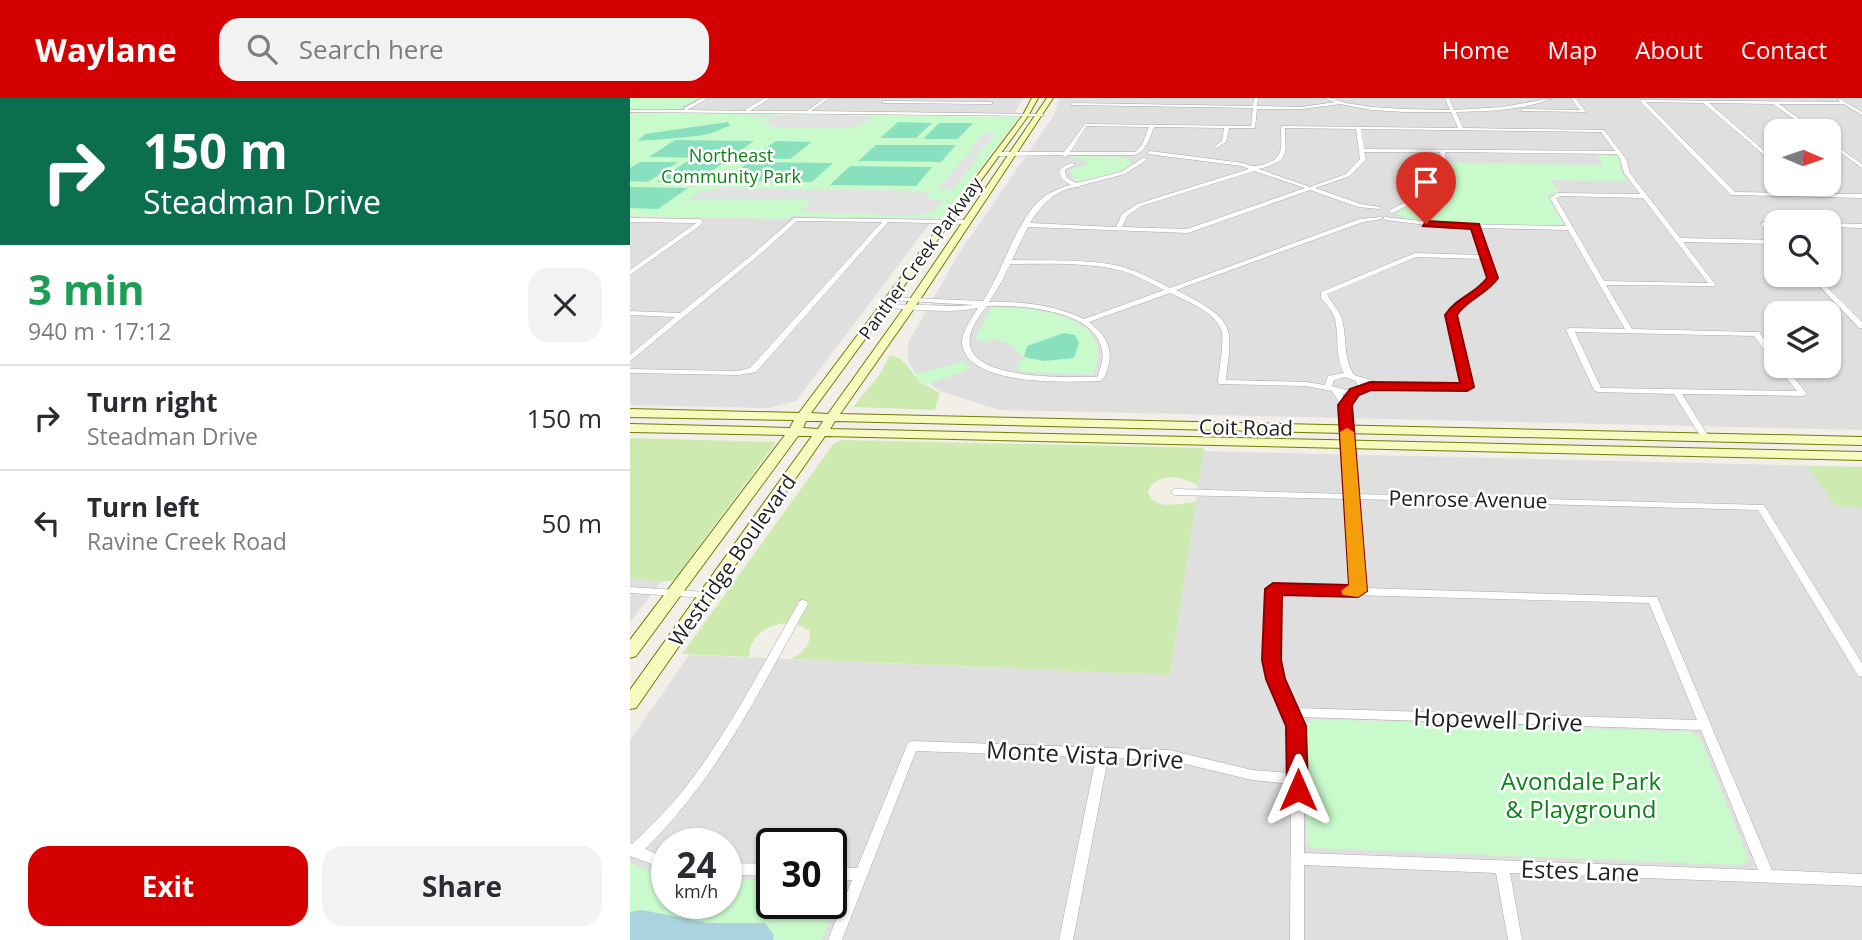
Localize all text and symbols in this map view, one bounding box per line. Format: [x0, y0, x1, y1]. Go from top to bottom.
search box [219, 18, 709, 81]
text: Waylane [35, 27, 177, 72]
icon: search [243, 30, 281, 68]
text: Search here [299, 31, 444, 67]
text: Home [1442, 33, 1510, 66]
text: Map [1548, 33, 1597, 66]
text: About [1635, 33, 1703, 66]
text: Contact [1741, 33, 1827, 66]
text: 150 m [143, 117, 288, 183]
north arrow [1764, 119, 1841, 196]
map controls [1764, 119, 1841, 378]
icon: right [28, 126, 119, 217]
park label: Northeast Community Park [661, 143, 801, 188]
pin [1396, 152, 1456, 224]
icon: arrive [1407, 163, 1445, 201]
street label: Panther Creek Parkway [853, 171, 988, 344]
text: Steadman Drive [143, 180, 381, 223]
button: search [1764, 210, 1841, 287]
text: 3 min [28, 260, 145, 317]
button: close [528, 268, 602, 342]
button: layers [1764, 301, 1841, 378]
text: 940 m · 17:12 [28, 315, 171, 347]
text: Turn right [87, 384, 218, 420]
icon: right [28, 399, 66, 437]
text: 150 m [527, 400, 602, 436]
street label: Coit Road [1199, 412, 1293, 442]
text: Steadman Drive [87, 420, 258, 452]
street label: Westridge Boulevard [662, 468, 802, 652]
street label: Penrose Avenue [1388, 484, 1548, 514]
text: Turn left [87, 489, 199, 525]
icon: left [28, 504, 66, 542]
text: 50 m [541, 505, 602, 541]
text: Ravine Creek Road [87, 525, 287, 557]
street label: Hopewell Drive [1413, 700, 1583, 738]
street label: Monte Vista Drive [985, 732, 1185, 776]
position arrow [1261, 753, 1335, 827]
park label: Avondale Park & Playground [1501, 764, 1662, 825]
speed limit sign: 30 [756, 828, 847, 919]
text: 24 [676, 841, 717, 888]
button: Exit [28, 846, 308, 926]
button: Share [322, 846, 602, 926]
street label: Estes Lane [1520, 851, 1640, 889]
text: km/h [675, 879, 718, 903]

